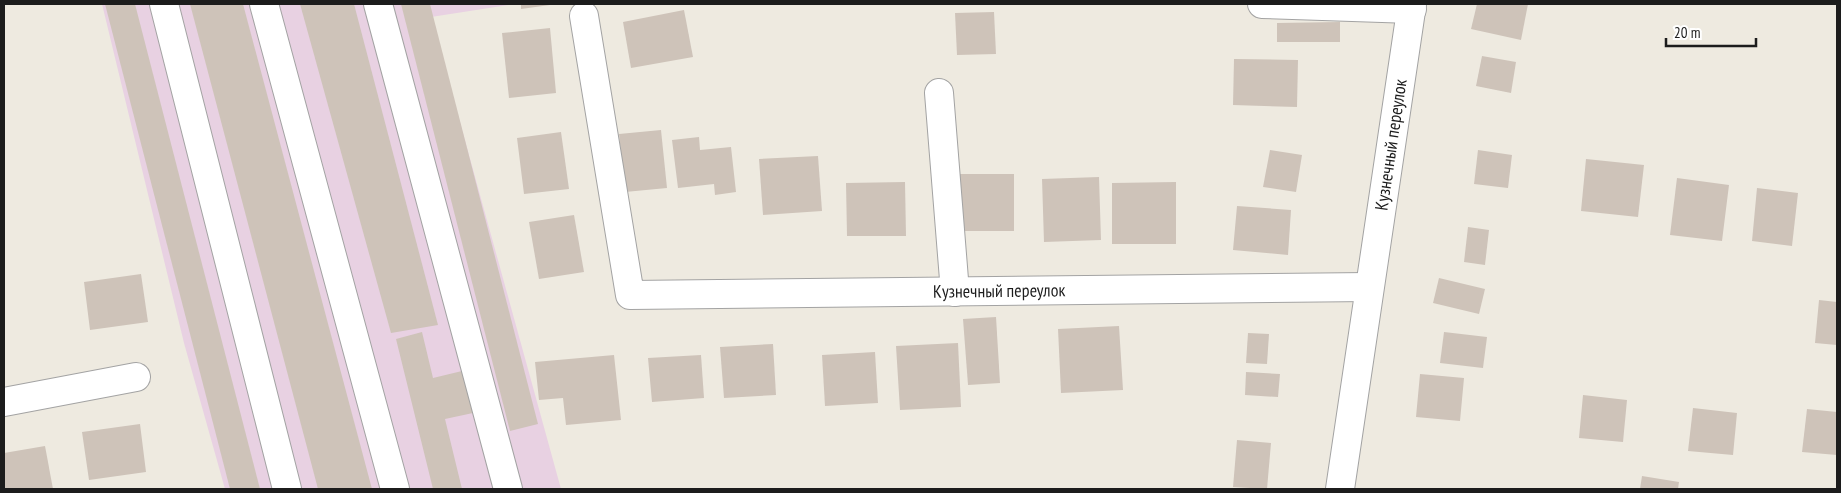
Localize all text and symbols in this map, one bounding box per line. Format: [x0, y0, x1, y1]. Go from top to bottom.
scale bar [1666, 15, 1756, 47]
text: 20 m [1674, 23, 1700, 42]
street label: Кузнечный переулок [1370, 78, 1412, 212]
street label: Кузнечный переулок [933, 278, 1066, 303]

